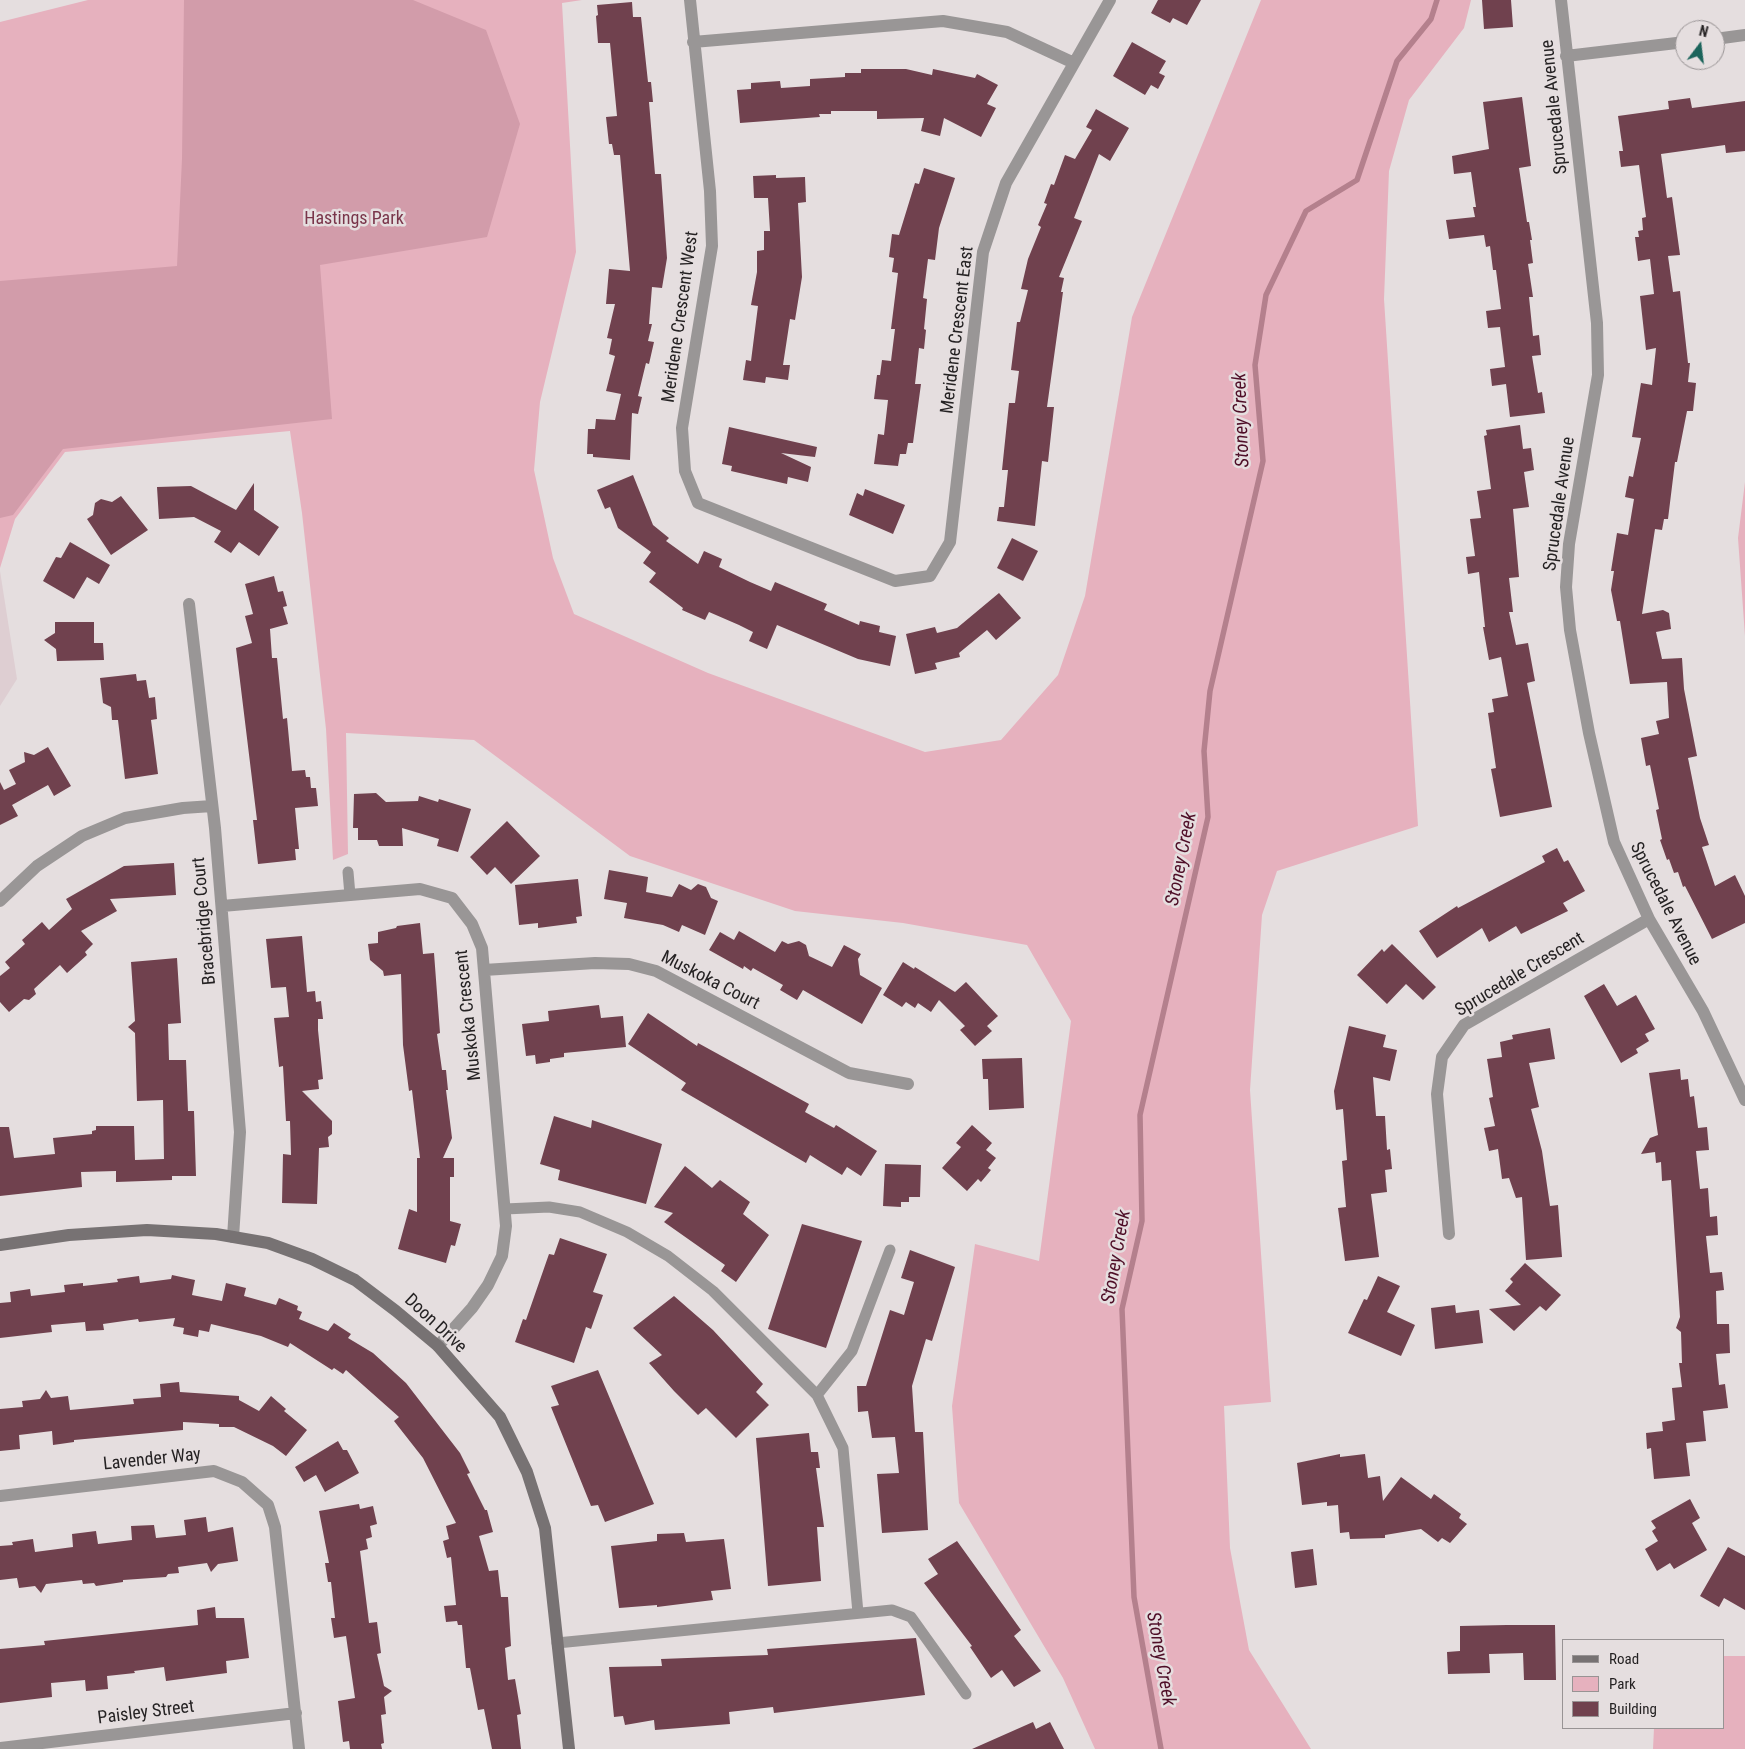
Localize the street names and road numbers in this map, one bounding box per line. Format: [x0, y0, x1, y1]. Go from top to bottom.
street label: Sprucedale Avenue [1537, 39, 1573, 175]
street label: Meridene Crescent West [658, 230, 704, 404]
street label: Meridene Crescent East [937, 245, 979, 415]
street label: Sprucedale Avenue [1540, 436, 1580, 572]
street label: Sprucedale Avenue [1625, 839, 1705, 969]
street label: Bracebridge Court [189, 856, 221, 986]
street label: Sprucedale Crescent [1452, 928, 1588, 1022]
street label: Muskoka Court [657, 947, 763, 1015]
street label: Muskoka Crescent [451, 948, 487, 1082]
street label: Doon Drive [399, 1290, 471, 1358]
street label: Lavender Way [102, 1444, 202, 1476]
street label: Paisley Street [96, 1696, 196, 1730]

